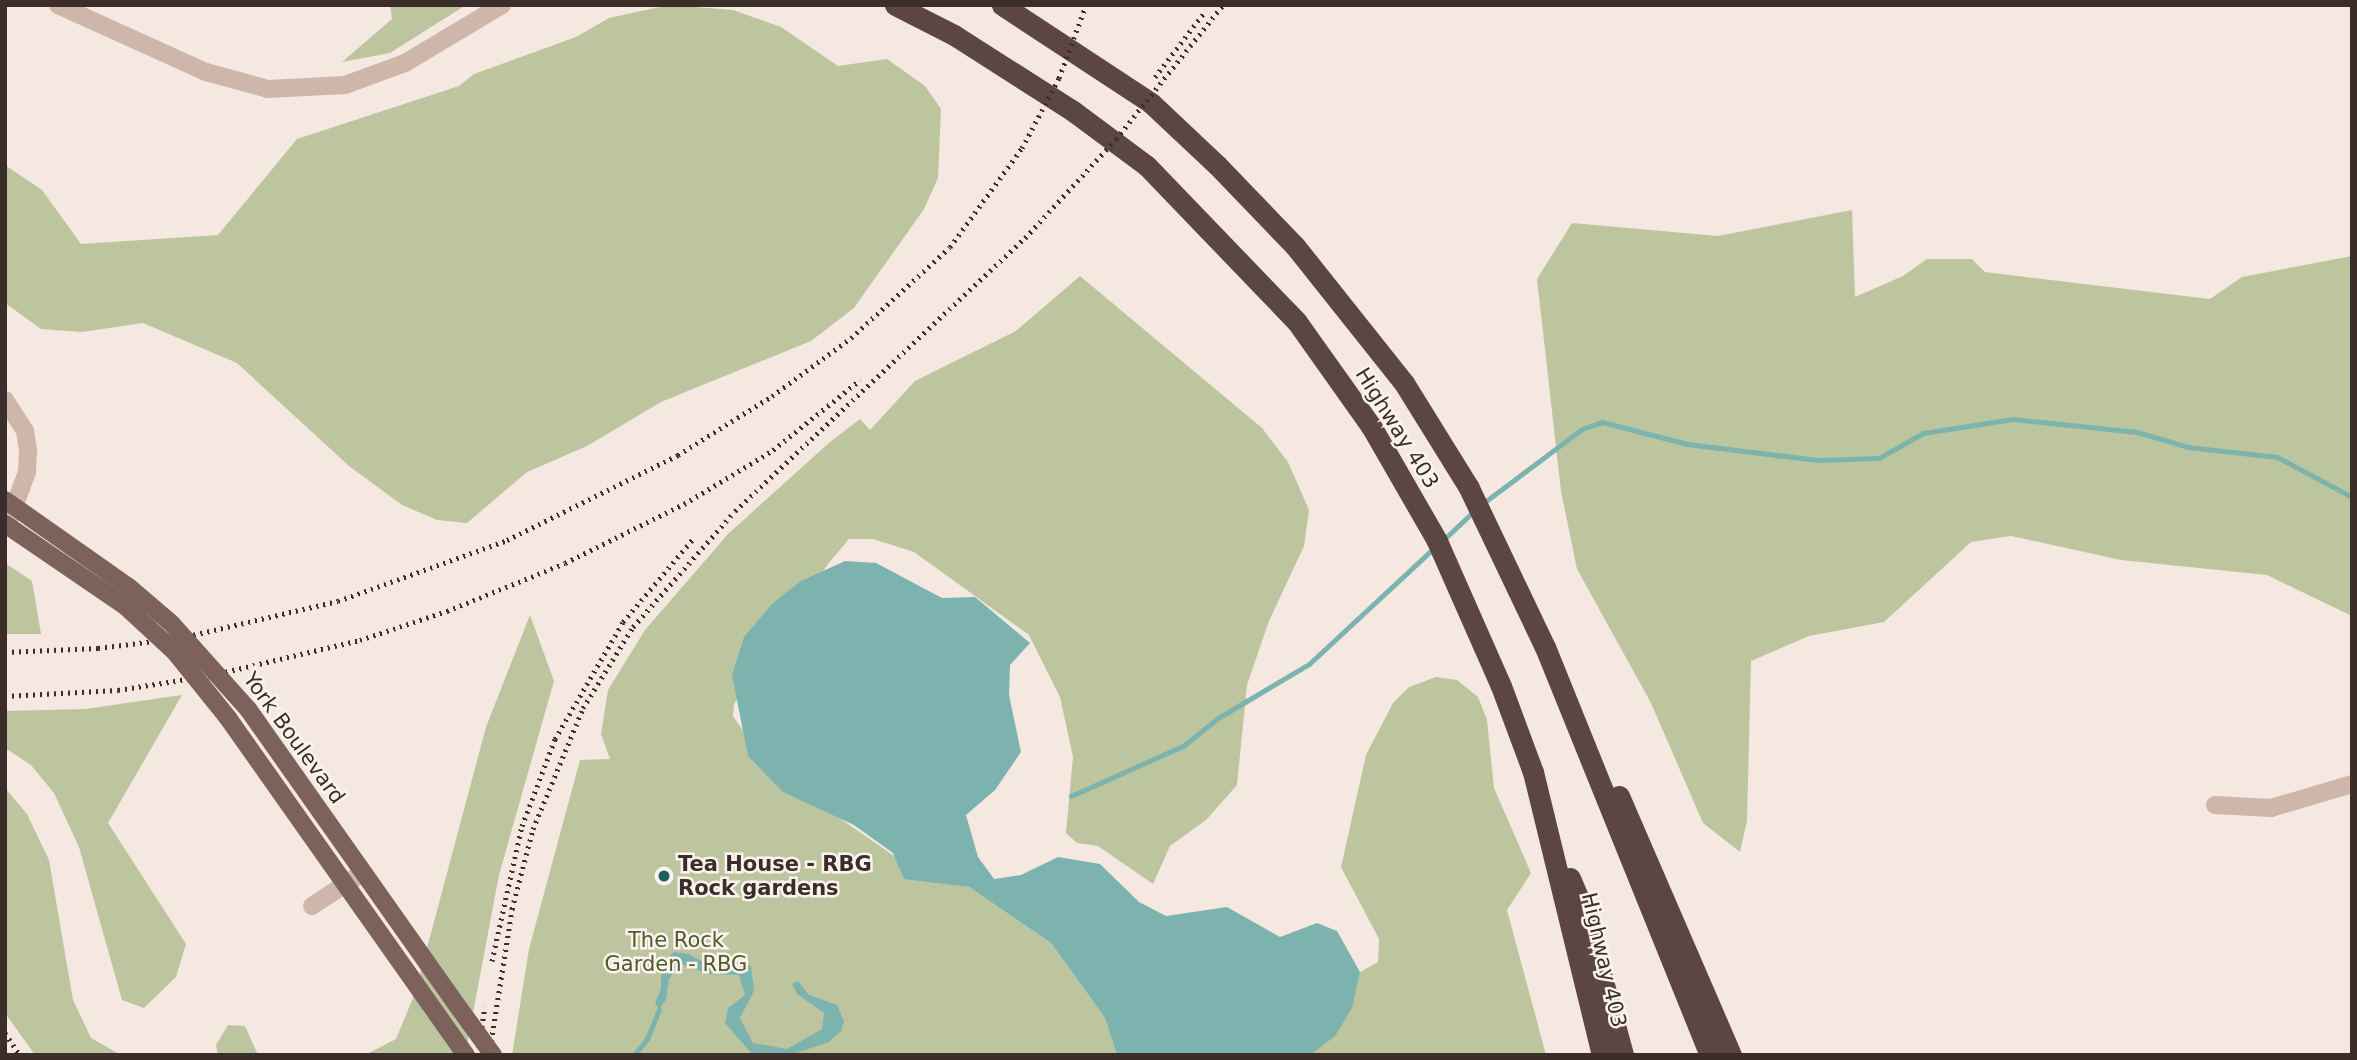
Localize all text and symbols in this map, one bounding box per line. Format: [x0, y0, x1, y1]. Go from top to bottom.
street label: Highway 403 [1350, 363, 1444, 493]
street label: York Boulevard [238, 667, 350, 809]
place label: Tea House - RBG Rock gardens [678, 851, 872, 901]
marker: Tea House - RBG Rock gardens [656, 868, 672, 884]
street label: Highway 403 [1576, 890, 1632, 1030]
park label: The Rock Garden - RBG [605, 927, 747, 977]

